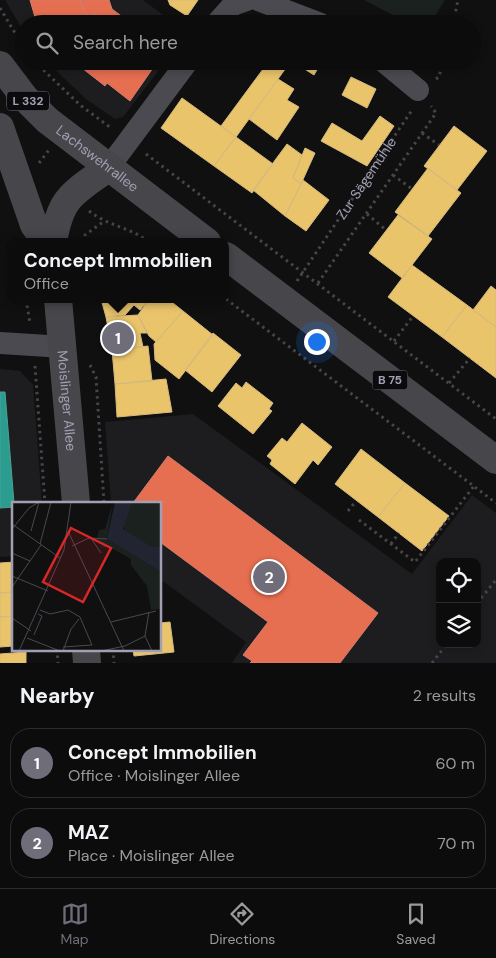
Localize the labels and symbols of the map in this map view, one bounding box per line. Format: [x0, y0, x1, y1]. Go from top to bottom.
road number: L 332 [7, 92, 49, 110]
street label: Lachswehrallee [53, 121, 142, 196]
street label: Zur Sägemühle [332, 133, 400, 223]
pin: 1 [102, 319, 134, 357]
your location [304, 329, 330, 355]
street label: Moislinger Allee [54, 350, 80, 452]
road number: B 75 [372, 370, 408, 390]
inset map [12, 502, 161, 650]
pin: 2 [253, 558, 285, 596]

